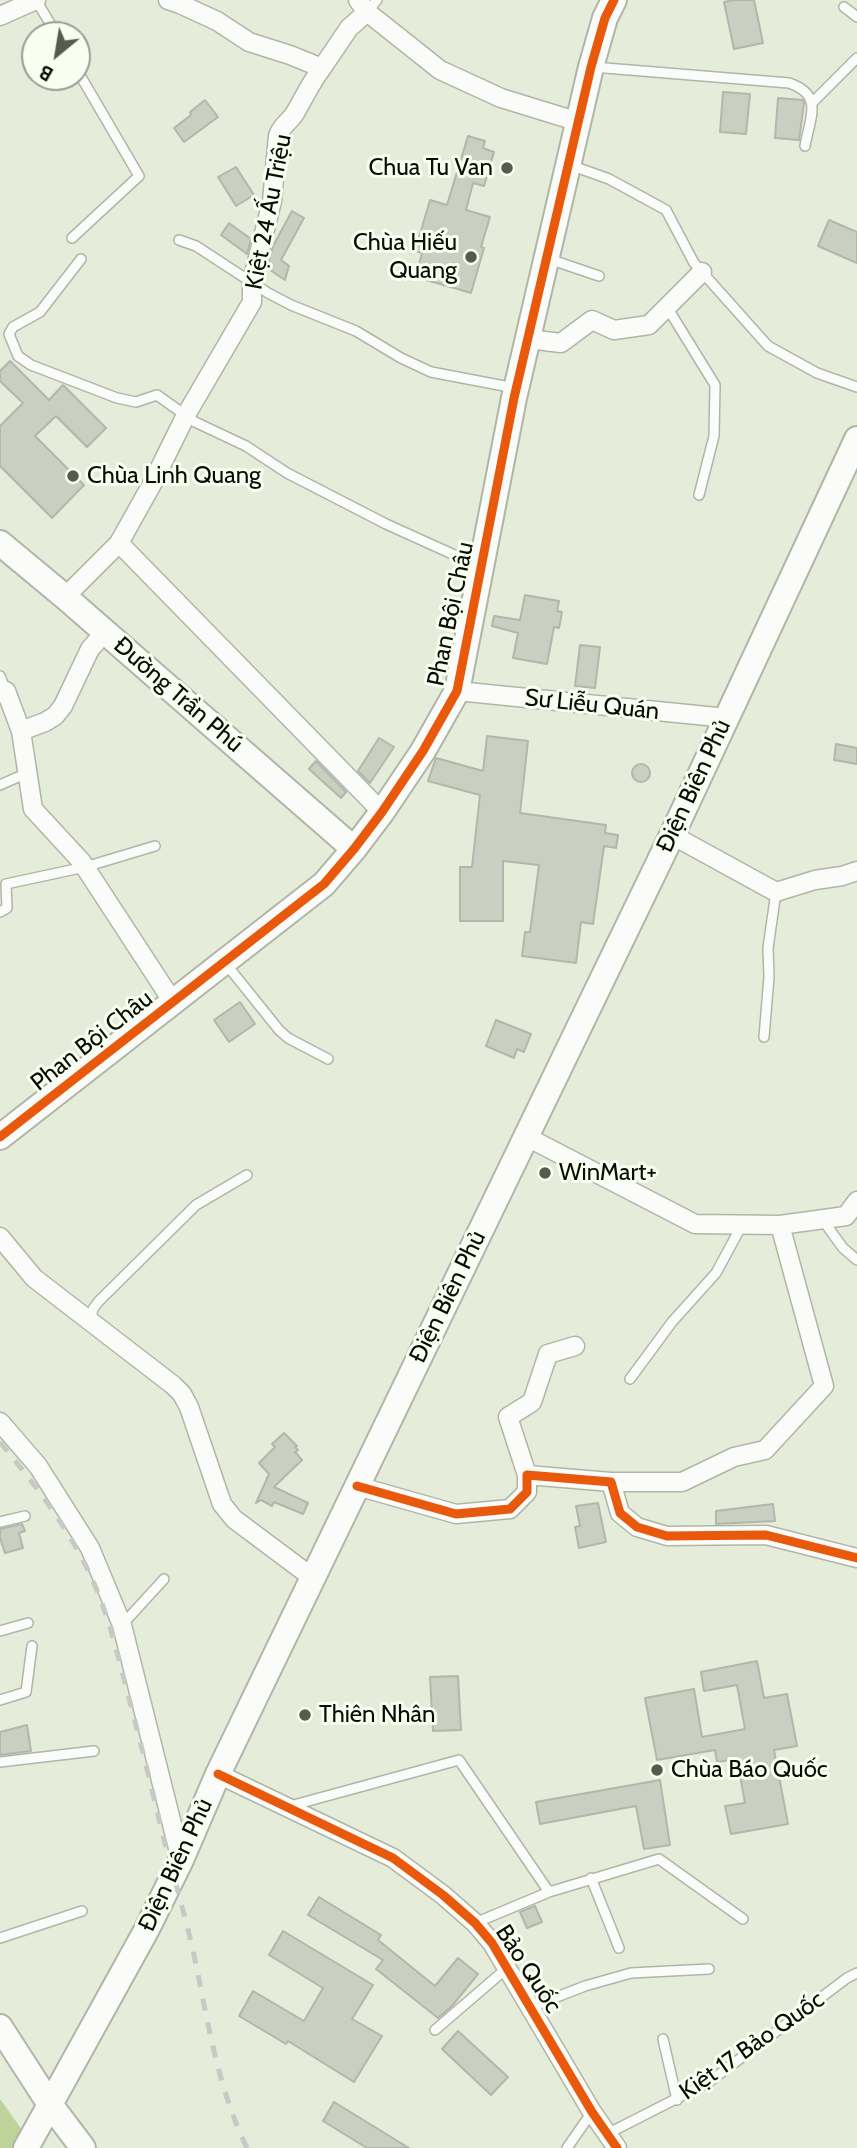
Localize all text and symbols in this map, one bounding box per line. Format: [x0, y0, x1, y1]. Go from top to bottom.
north arrow [21, 21, 91, 91]
text: B [35, 60, 57, 86]
street label: Kiệt 24 Ấu Triệu [240, 132, 298, 292]
place label: Chua Tu Van [368, 154, 493, 182]
marker: Chua Tu Van [499, 160, 515, 176]
place label: Chùa Hiếu Quang [353, 229, 457, 285]
marker: Chùa Hiếu Quang [463, 249, 479, 265]
place label: Chùa Linh Quang [87, 462, 261, 490]
marker: Chùa Linh Quang [65, 468, 81, 484]
street label: Phan Bội Châu [422, 539, 480, 689]
street label: Đường Trần Phú [108, 631, 248, 759]
street label: Sư Liễu Quán [523, 684, 661, 726]
street label: Điện Biên Phủ [651, 715, 737, 857]
street label: Phan Bội Châu [25, 984, 159, 1098]
place label: WinMart+ [559, 1159, 657, 1187]
marker: WinMart+ [537, 1165, 553, 1181]
street label: Điện Biên Phủ [404, 1226, 492, 1368]
place label: Thiên Nhân [319, 1701, 435, 1729]
marker: Thiên Nhân [297, 1707, 313, 1723]
place label: Chùa Báo Quốc [671, 1756, 828, 1784]
marker: Chùa Báo Quốc [649, 1762, 665, 1778]
street label: Điện Biên Phủ [133, 1794, 219, 1936]
street label: Bảo Quốc [489, 1919, 567, 2019]
street label: Kiệt 17 Bảo Quốc [674, 1986, 830, 2106]

